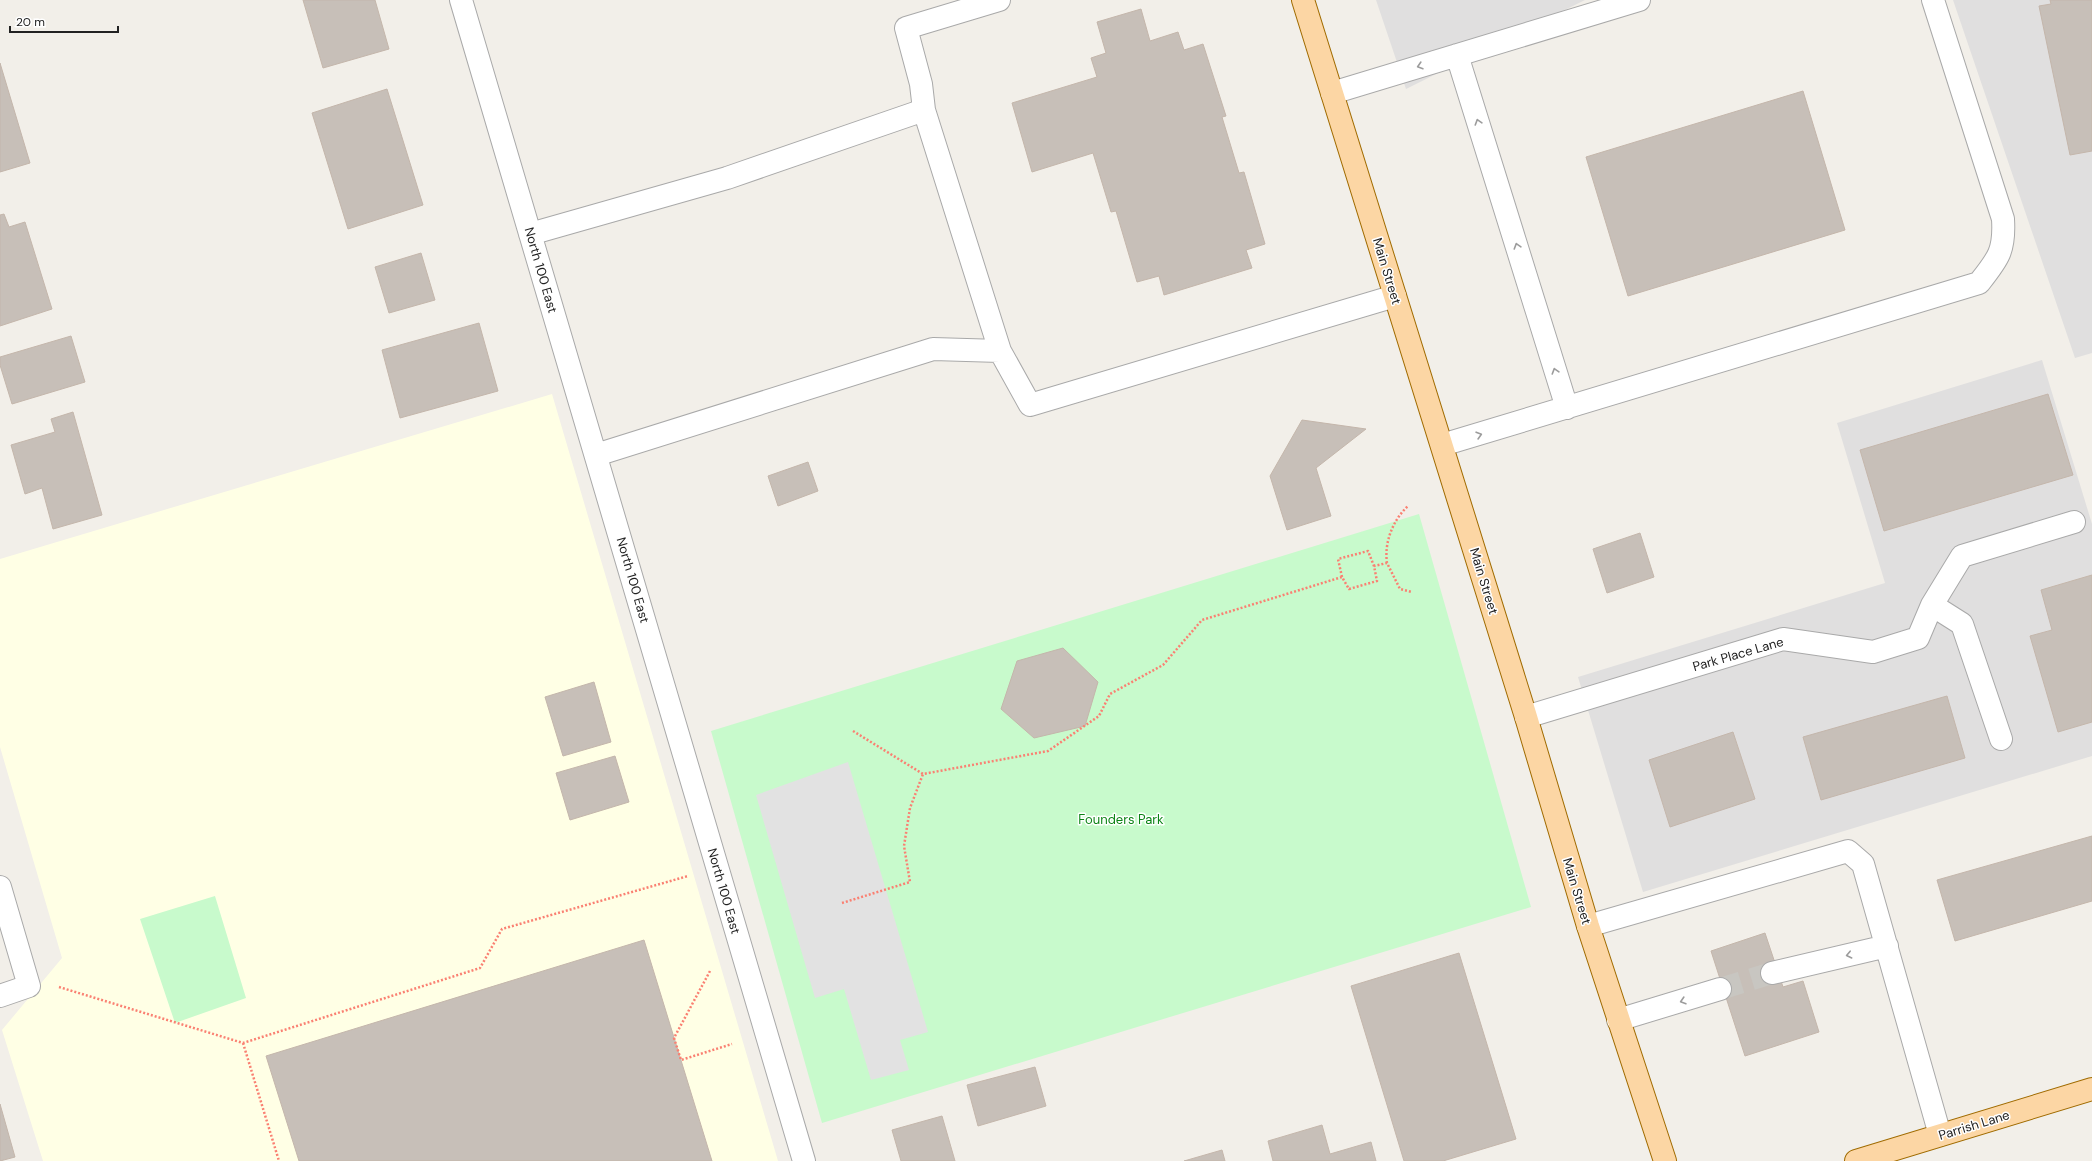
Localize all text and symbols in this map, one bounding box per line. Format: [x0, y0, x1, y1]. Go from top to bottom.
scale bar [10, 8, 118, 34]
text: 20 m [16, 14, 45, 30]
one-way arrow [1417, 61, 1424, 70]
one-way arrow [1474, 119, 1483, 126]
street label: North 100 East [521, 225, 561, 315]
street label: Main Street [1369, 236, 1405, 306]
one-way arrow [1513, 243, 1522, 250]
one-way arrow [1552, 367, 1560, 374]
one-way arrow [1475, 431, 1482, 440]
street label: North 100 East [613, 535, 653, 625]
street label: Main Street [1466, 546, 1502, 616]
street label: Park Place Lane [1691, 633, 1785, 675]
park label: Founders Park [1078, 811, 1164, 828]
street label: North 100 East [704, 846, 744, 936]
street label: Main Street [1559, 856, 1595, 926]
one-way arrow [1846, 950, 1852, 958]
one-way arrow [1679, 996, 1686, 1005]
street label: Parrish Lane [1936, 1106, 2012, 1144]

